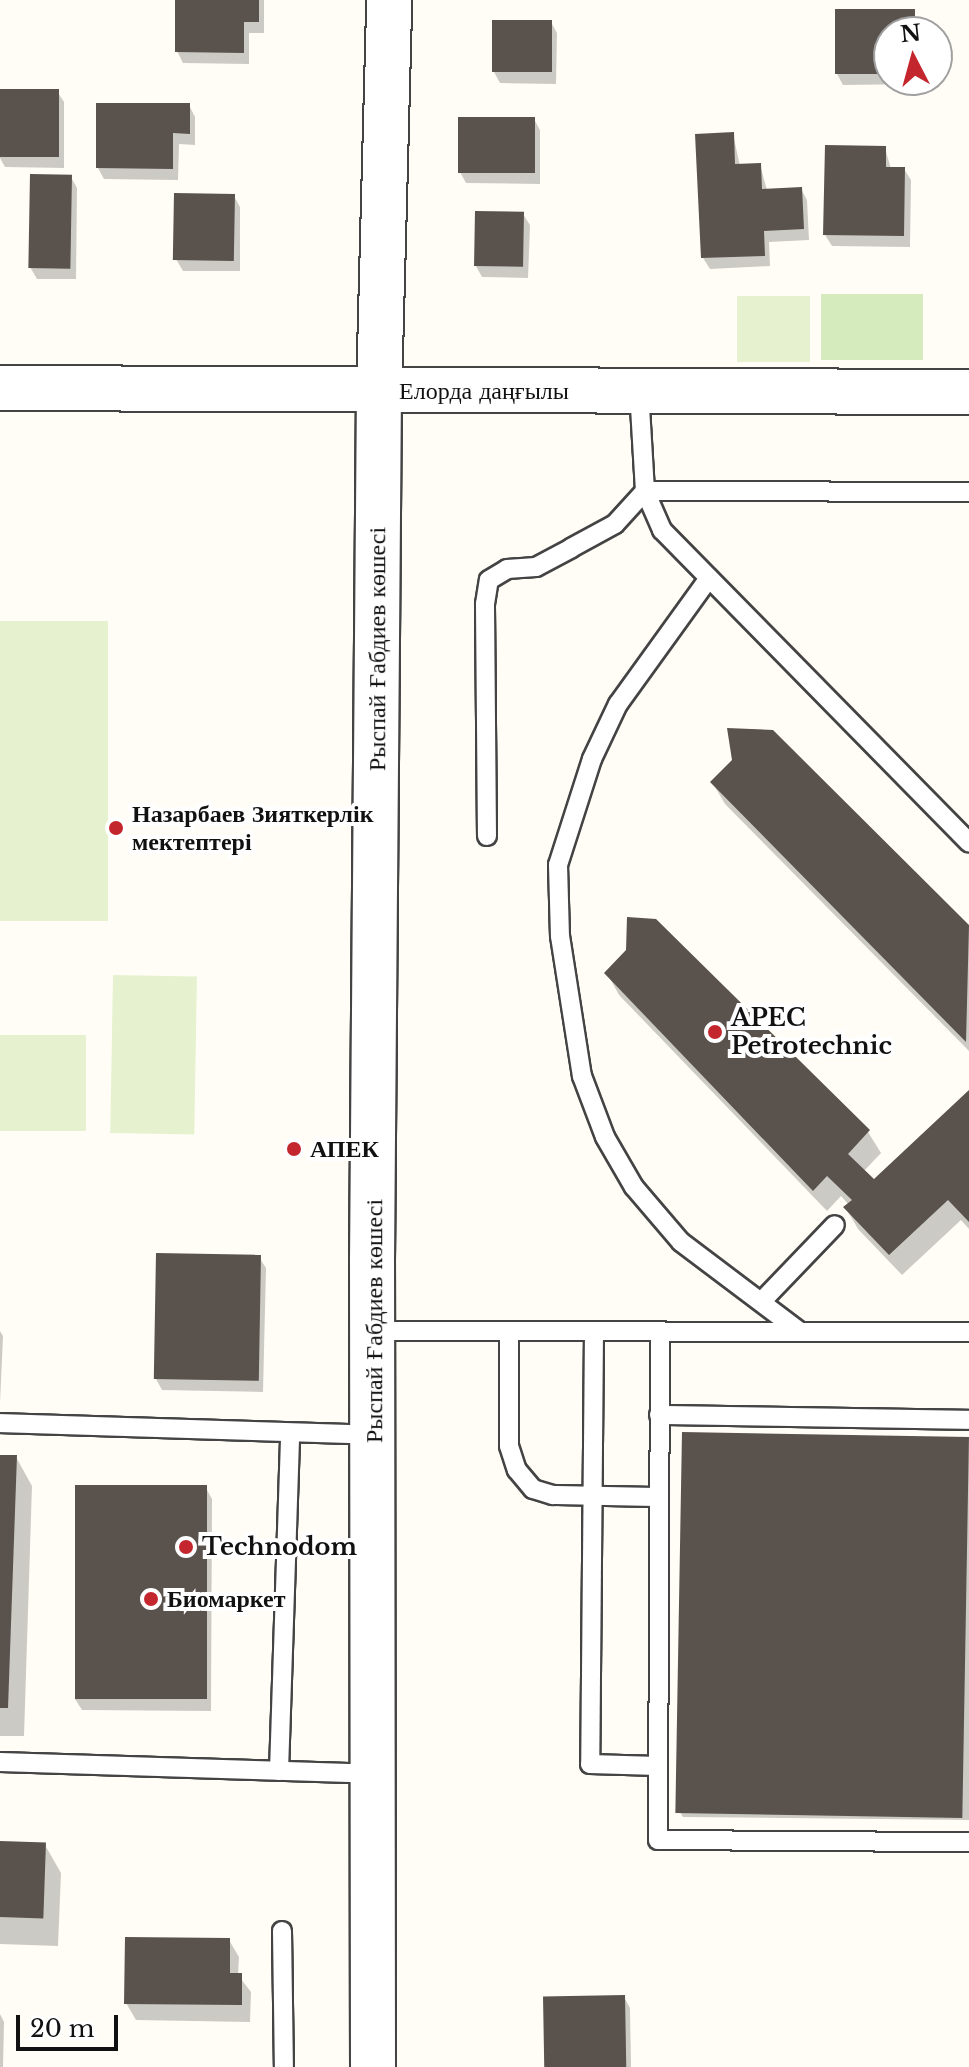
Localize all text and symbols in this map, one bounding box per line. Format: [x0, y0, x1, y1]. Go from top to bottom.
north arrow [873, 16, 953, 96]
text: N [899, 19, 922, 48]
street label: Елорда даңғылы [399, 377, 569, 405]
street label: Рыспай Ғабдиев көшесі [363, 527, 391, 771]
place label: Назарбаев Зияткерлік мектептері [132, 800, 374, 856]
marker: Назарбаев Зияткерлік мектептері [107, 819, 125, 837]
place label: APEC Petrotechnic [731, 1004, 892, 1060]
marker: APEC Petrotechnic [706, 1023, 724, 1041]
place label: АПЕК [310, 1135, 379, 1163]
marker: АПЕК [285, 1140, 303, 1158]
street label: Рыспай Ғабдиев көшесі [360, 1199, 388, 1443]
place label: Technodom [202, 1533, 357, 1561]
marker: Technodom [177, 1538, 195, 1556]
place label: Биомаркет [167, 1585, 285, 1613]
marker: Биомаркет [142, 1590, 160, 1608]
scale bar [20, 1999, 122, 2049]
text: 20 m [30, 2014, 95, 2043]

